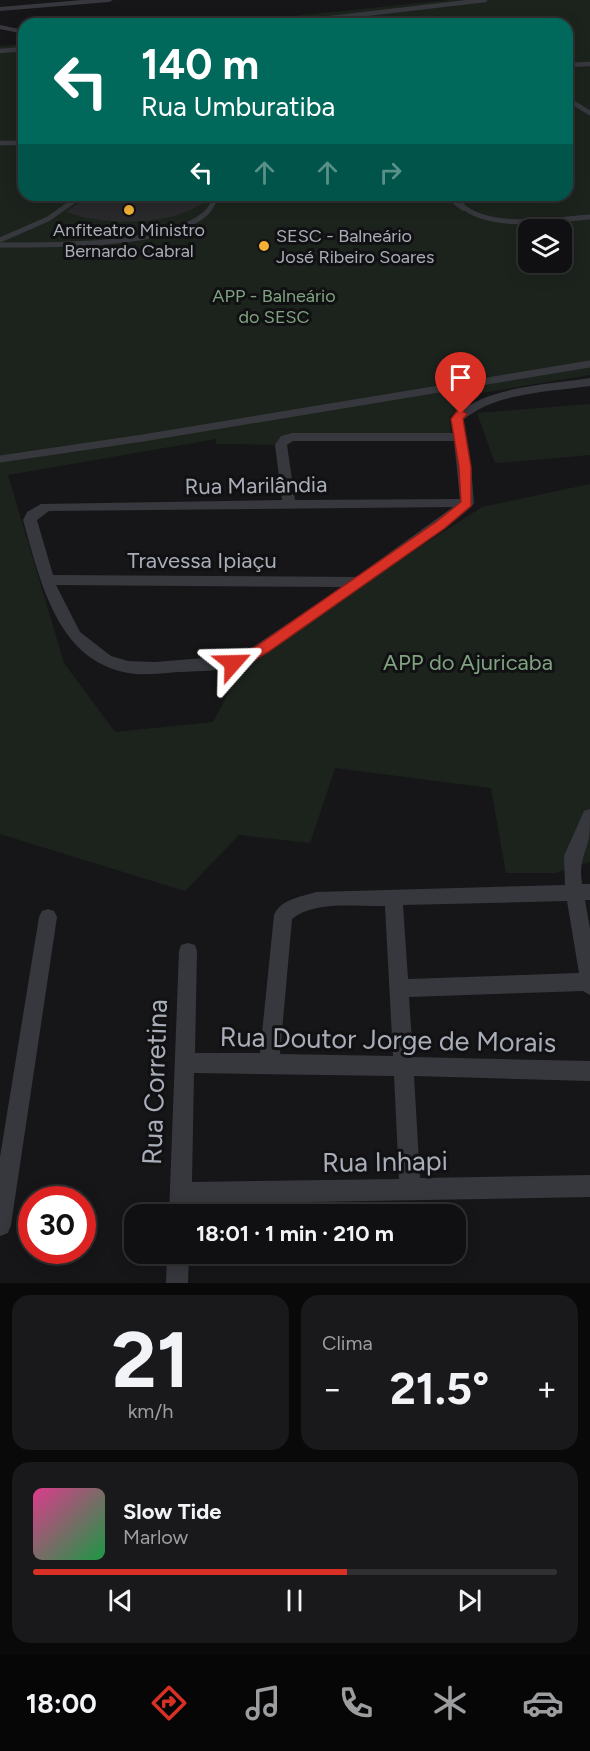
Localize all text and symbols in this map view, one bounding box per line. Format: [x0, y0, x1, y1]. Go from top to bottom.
text: 140 m [141, 39, 259, 90]
icon: left [42, 42, 120, 120]
text: Rua Umburatiba [141, 90, 335, 123]
icon: left [185, 156, 218, 189]
icon: ahead [248, 156, 281, 189]
icon: ahead [311, 156, 344, 189]
icon: right [374, 156, 407, 189]
marker: Anfiteatro Ministro Bernardo Cabral [122, 203, 136, 217]
place label: Anfiteatro Ministro Bernardo Cabral [53, 219, 205, 262]
map controls [518, 219, 572, 273]
button: layers [518, 219, 572, 273]
place label: SESC - Balneário José Ribeiro Soares [276, 225, 434, 268]
marker: SESC - Balneário José Ribeiro Soares [257, 239, 271, 253]
park label: APP - Balneário do SESC [212, 285, 336, 328]
pin [435, 352, 486, 414]
icon: arrive [444, 361, 477, 394]
street label: Rua Marilândia [184, 471, 328, 500]
street label: Travessa Ipiaçu [127, 547, 277, 574]
position arrow [201, 631, 265, 695]
park label: APP do Ajuricaba [383, 649, 553, 676]
street label: Rua Corretina [135, 999, 174, 1165]
street label: Rua Doutor Jorge de Morais [219, 1020, 557, 1059]
street label: Rua Inhapi [322, 1144, 448, 1179]
speed limit sign: 30 [18, 1186, 96, 1264]
text: 18:01 · 1 min · 210 m [196, 1220, 394, 1247]
text: 21 [111, 1313, 190, 1407]
text: Clima [322, 1331, 373, 1355]
text: 21.5° [390, 1361, 489, 1415]
text: − [322, 1369, 343, 1408]
text: + [536, 1369, 557, 1408]
text: km/h [128, 1399, 173, 1423]
text: Slow Tide [123, 1498, 222, 1525]
text: Marlow [123, 1525, 188, 1549]
icon: previous [104, 1584, 137, 1617]
icon: pause [278, 1584, 311, 1617]
icon: next [453, 1584, 486, 1617]
icon: directions [148, 1682, 190, 1724]
icon: music [242, 1682, 284, 1724]
icon: phone [335, 1682, 377, 1724]
icon: climate [429, 1682, 471, 1724]
icon: car [522, 1682, 564, 1724]
text: 18:00 [26, 1687, 97, 1720]

